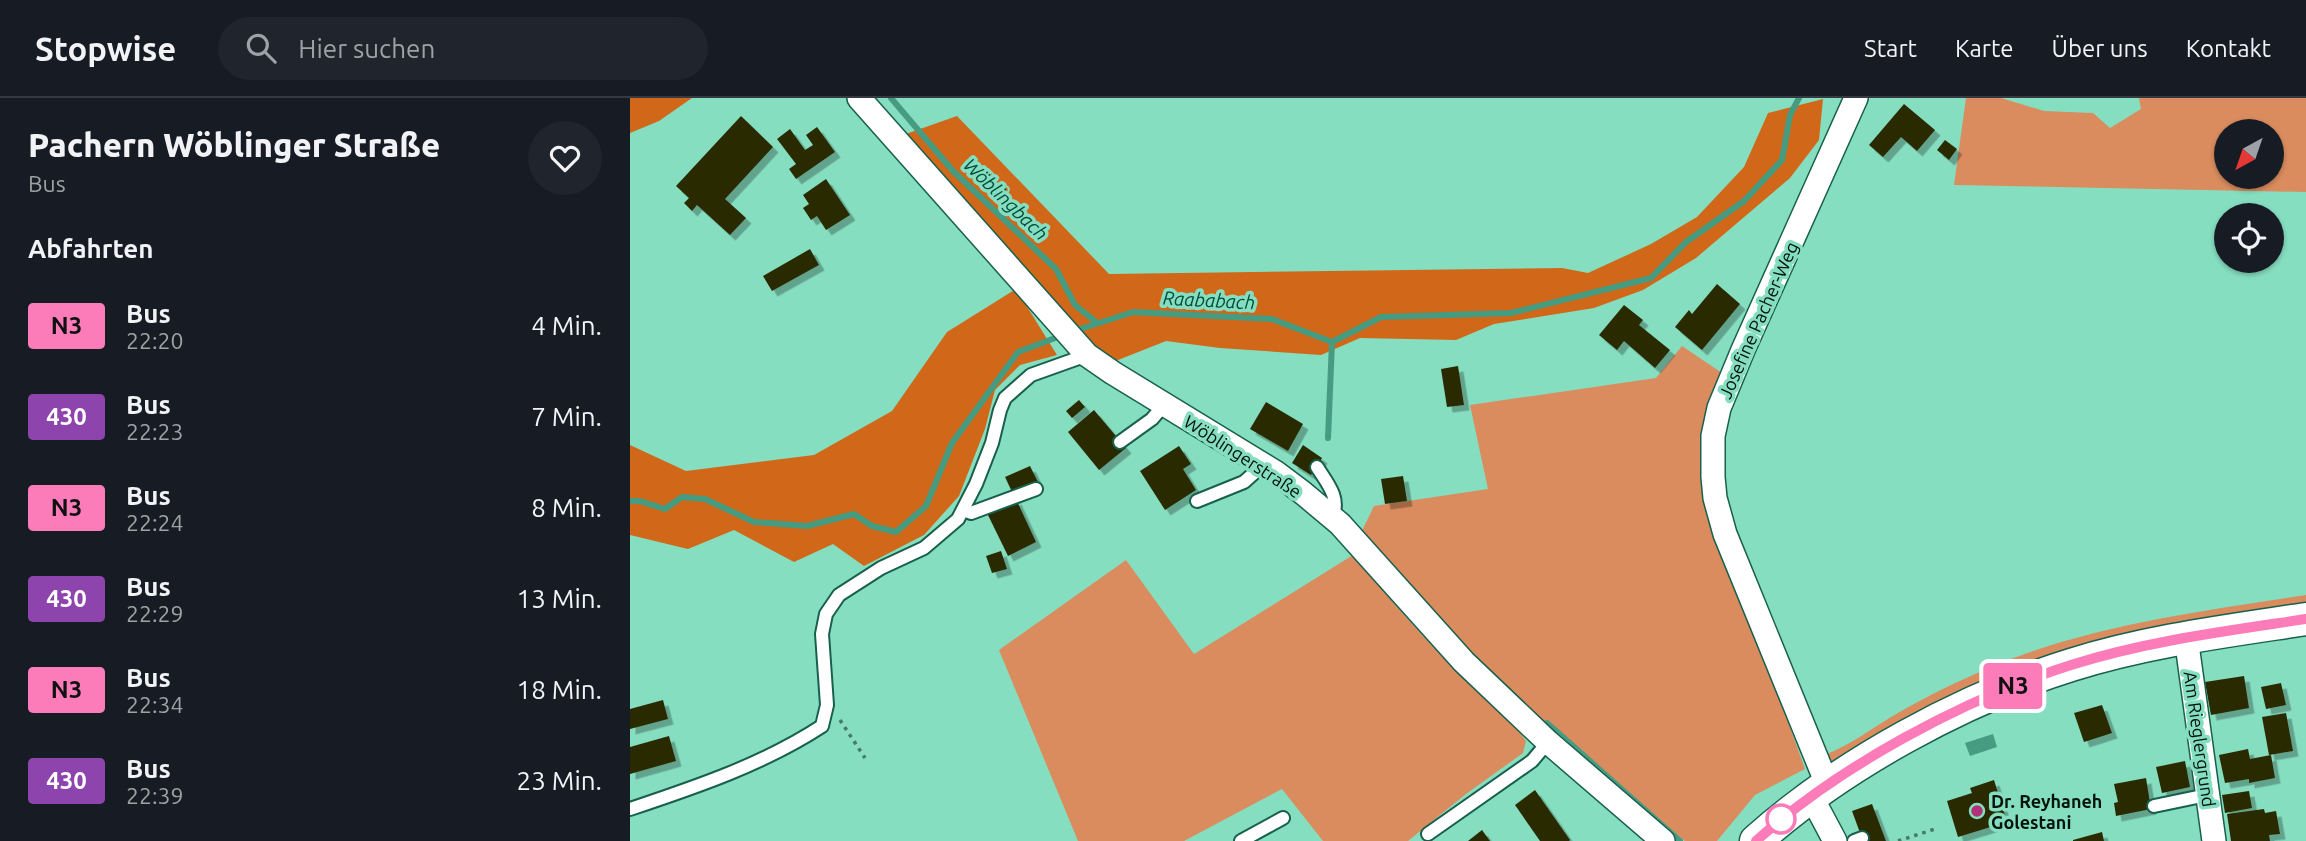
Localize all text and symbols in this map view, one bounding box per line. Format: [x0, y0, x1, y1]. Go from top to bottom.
search box [218, 17, 708, 80]
icon: search [242, 29, 280, 67]
text: Stopwise [35, 30, 176, 67]
text: Hier suchen [298, 34, 435, 63]
text: Start [1864, 35, 1917, 62]
text: Karte [1955, 35, 2014, 62]
text: Über uns [2052, 35, 2148, 62]
text: Kontakt [2186, 35, 2271, 62]
north arrow [2214, 119, 2284, 189]
map controls [2214, 119, 2284, 273]
button: heart [528, 121, 602, 195]
text: Pachern Wöblinger Straße [28, 126, 440, 163]
water label: Wöblingbach [959, 153, 1053, 245]
text: Bus [28, 171, 66, 196]
button: locate [2214, 203, 2284, 273]
text: Abfahrten [28, 234, 153, 263]
street label: Josefine Pacher-Weg [1714, 239, 1802, 401]
water label: Raababach [1162, 287, 1256, 313]
text: Bus [126, 299, 171, 328]
text: 4 Min. [531, 311, 602, 340]
text: N3 [51, 312, 82, 339]
text: 22:20 [126, 328, 184, 353]
text: Bus [126, 390, 171, 419]
text: 7 Min. [531, 402, 602, 431]
text: 430 [46, 403, 87, 430]
street label: Wöblingerstraße [1181, 411, 1305, 501]
text: 22:23 [126, 419, 184, 444]
text: Bus [126, 481, 171, 510]
text: 8 Min. [531, 493, 602, 522]
text: N3 [51, 494, 82, 521]
text: 22:24 [126, 510, 184, 535]
text: Bus [126, 572, 171, 601]
text: 13 Min. [517, 584, 602, 613]
text: 430 [46, 585, 87, 612]
text: 22:29 [126, 601, 184, 626]
text: Bus [126, 663, 171, 692]
line badge: N3 [1982, 663, 2044, 709]
street label: Am Rieglergrund [2181, 670, 2219, 808]
text: N3 [1997, 672, 2029, 699]
text: 18 Min. [517, 675, 602, 704]
text: N3 [51, 676, 82, 703]
text: 22:34 [126, 692, 184, 717]
text: Bus [126, 754, 171, 783]
text: 23 Min. [517, 766, 602, 795]
text: 430 [46, 767, 87, 794]
text: 22:39 [126, 783, 184, 808]
place label: Dr. Reyhaneh Golestani [1991, 791, 2102, 832]
marker: Dr. Reyhaneh Golestani [1969, 803, 1985, 819]
unlabelled marker [1766, 804, 1796, 834]

